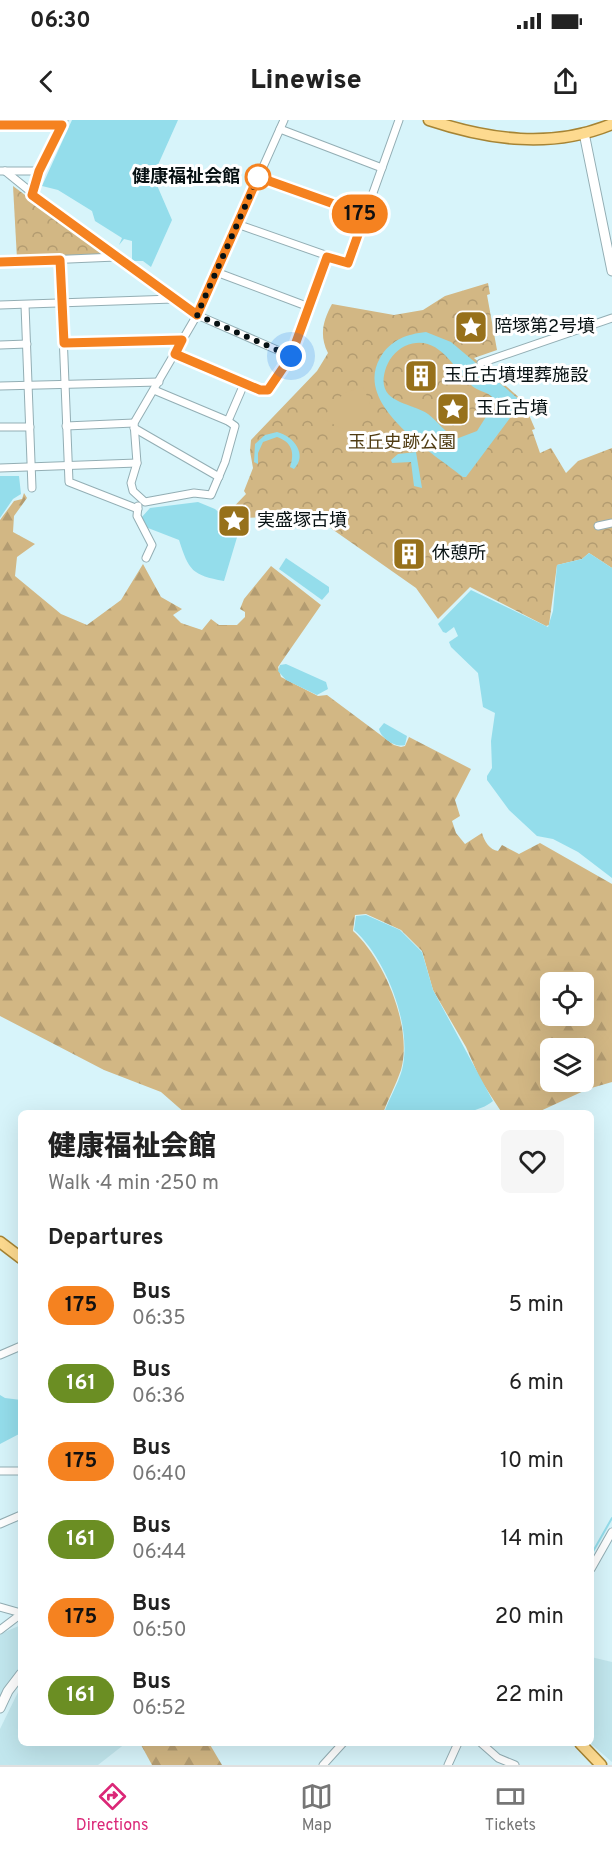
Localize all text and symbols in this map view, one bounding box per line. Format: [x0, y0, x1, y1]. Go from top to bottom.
text: 06:30 [30, 8, 91, 35]
text: Linewise [250, 64, 362, 98]
icon: back [30, 65, 63, 98]
icon: share [549, 65, 582, 98]
marker: 健康福祉会館 [245, 164, 271, 190]
place label: 健康福祉会館 [132, 166, 240, 189]
line badge: 175 [326, 194, 394, 233]
text: 175 [344, 201, 376, 228]
place icon: 陪塚第2号墳 [453, 309, 489, 345]
place label: 陪塚第2号墳 [494, 316, 595, 339]
your location [276, 341, 306, 371]
building icon: 玉丘古墳埋葬施設 [403, 358, 439, 394]
place label: 玉丘古墳埋葬施設 [444, 365, 588, 388]
place icon: 玉丘古墳 [435, 391, 471, 427]
place label: 玉丘古墳 [476, 398, 548, 421]
park label: 玉丘史跡公園 [348, 432, 456, 455]
place icon: 実盛塚古墳 [216, 503, 252, 539]
place label: 実盛塚古墳 [257, 510, 347, 533]
building icon: 休憩所 [391, 536, 427, 572]
place label: 休憩所 [432, 543, 486, 566]
map controls [540, 972, 594, 1092]
button: locate [540, 972, 594, 1026]
button: layers [540, 1038, 594, 1092]
text: 健康福祉会館 [48, 1130, 216, 1166]
button: heart [501, 1130, 564, 1193]
text: Walk · 4 min · 250 m [48, 1171, 219, 1197]
text: Departures [48, 1225, 164, 1252]
text: Bus [132, 1279, 171, 1306]
text: 175 [65, 1292, 97, 1319]
text: 5 min [509, 1292, 564, 1319]
text: 06:35 [132, 1306, 186, 1332]
text: Bus [132, 1357, 171, 1384]
text: 161 [66, 1370, 96, 1397]
text: 6 min [509, 1370, 564, 1397]
text: 06:36 [132, 1384, 185, 1410]
text: Bus [132, 1435, 171, 1462]
text: 175 [65, 1448, 97, 1475]
text: 10 min [500, 1448, 564, 1475]
text: 06:40 [132, 1462, 187, 1488]
text: Bus [132, 1513, 171, 1540]
text: 161 [66, 1526, 96, 1553]
text: 14 min [501, 1526, 564, 1553]
text: 06:44 [132, 1540, 186, 1566]
text: Bus [132, 1591, 171, 1618]
text: 175 [65, 1604, 97, 1631]
text: 20 min [495, 1604, 564, 1631]
text: 06:50 [132, 1618, 187, 1644]
text: Bus [132, 1669, 171, 1696]
text: 161 [66, 1682, 96, 1709]
text: 22 min [495, 1682, 564, 1709]
text: 06:52 [132, 1696, 186, 1722]
tab: Directions [76, 1780, 149, 1836]
tab: Map [300, 1780, 333, 1836]
tab: Tickets [485, 1780, 536, 1836]

